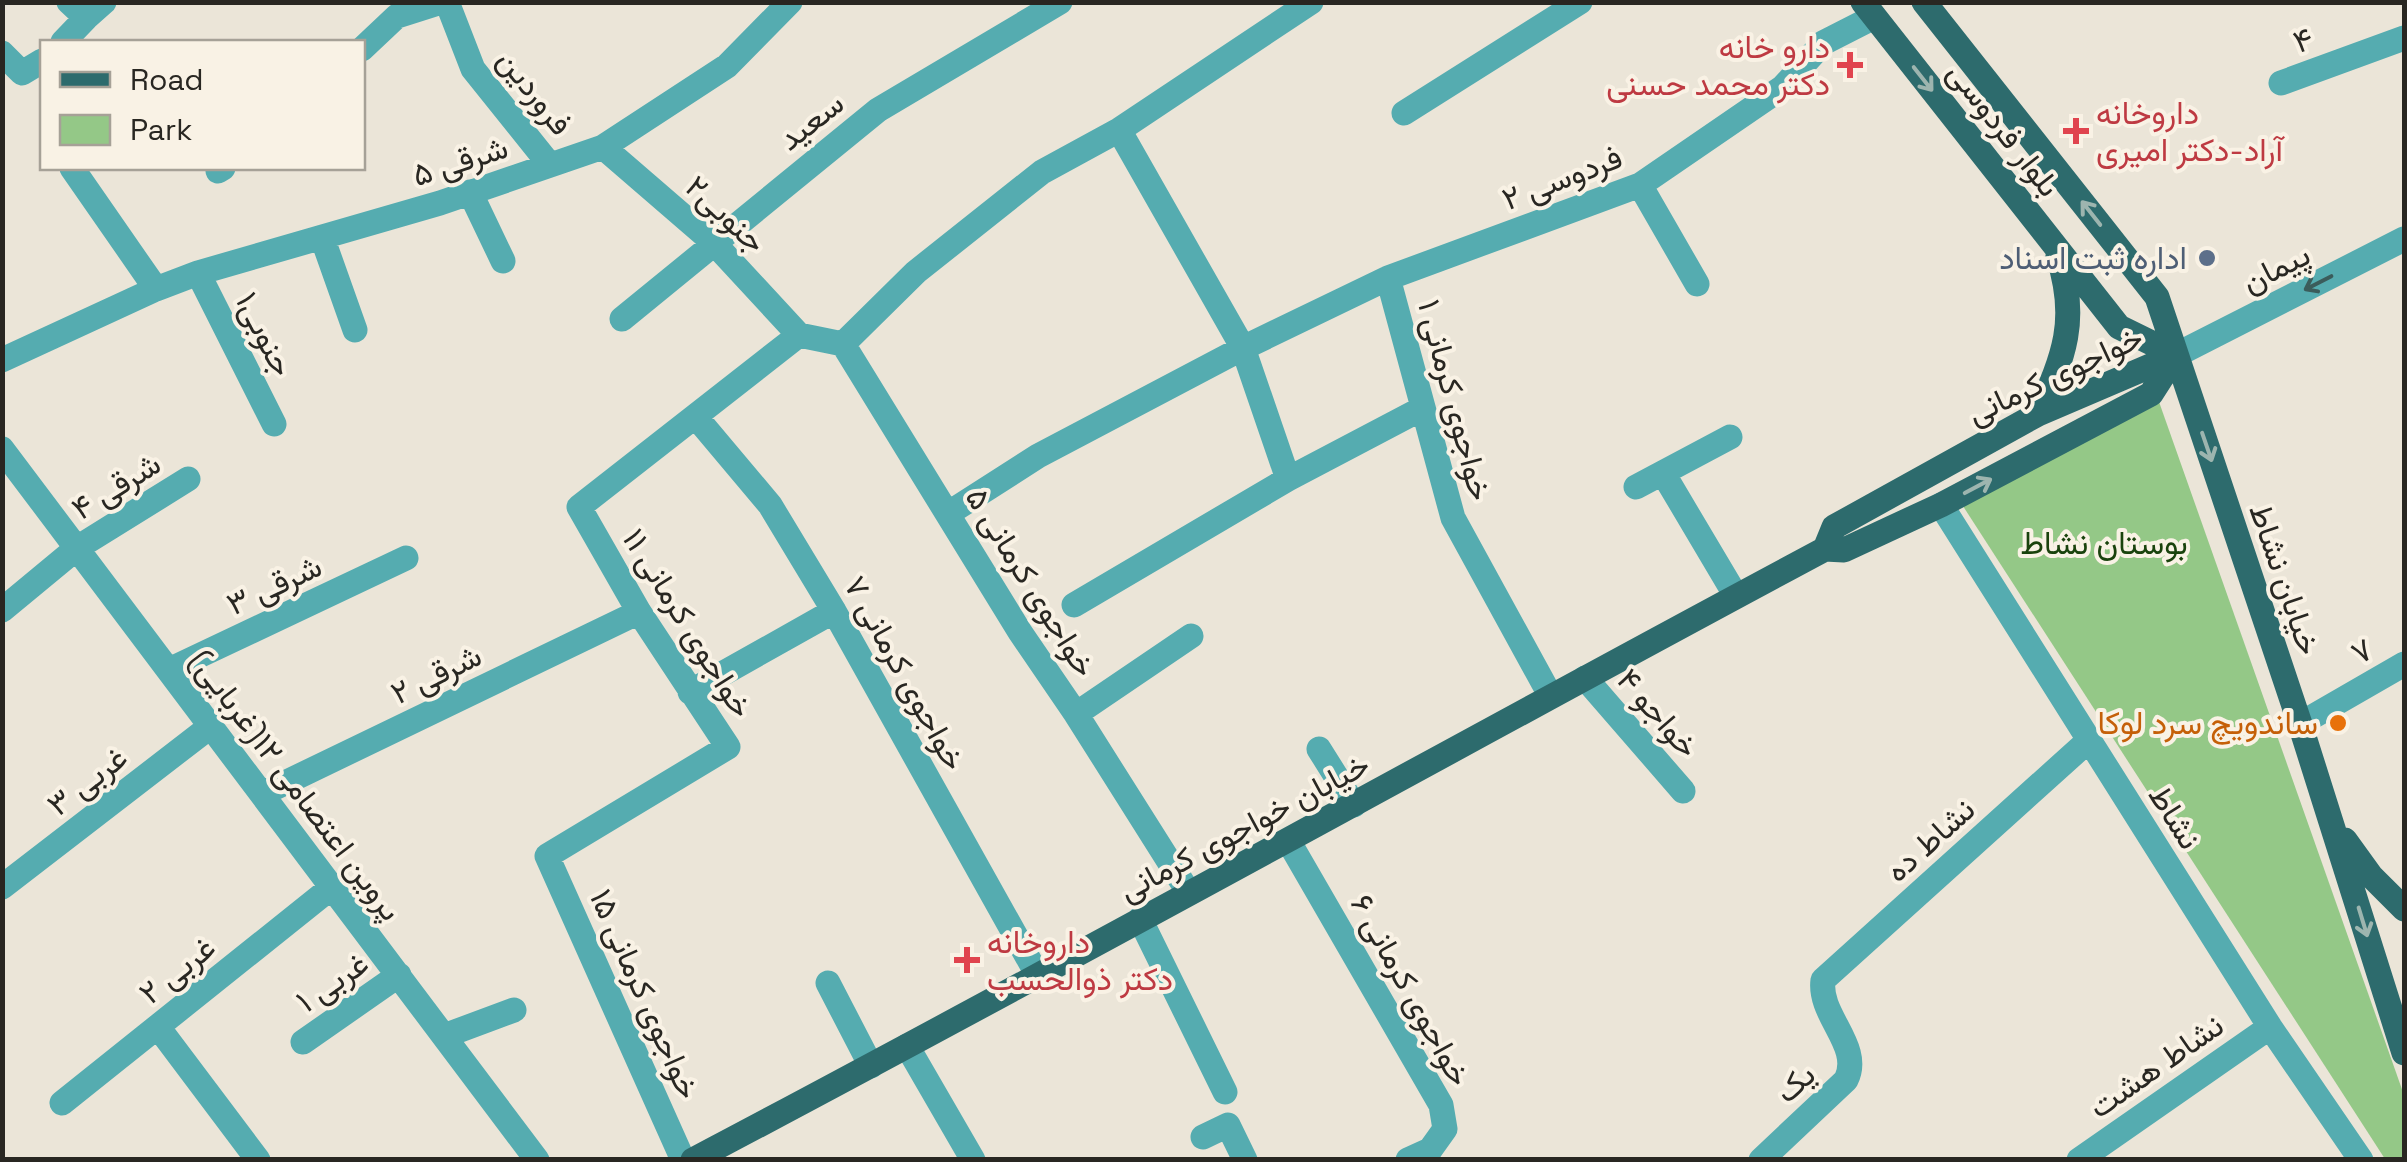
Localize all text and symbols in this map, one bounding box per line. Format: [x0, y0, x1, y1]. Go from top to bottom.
street label: ۴ [2288, 18, 2318, 62]
place label: دارو خانه دکتر محمد حسنی [1606, 27, 1830, 104]
legend [40, 40, 365, 170]
street label: فروردین [489, 41, 581, 143]
street label: بلوار فردوسی [1939, 53, 2069, 205]
marker: دارو خانه دکتر محمد حسنی [1839, 54, 1861, 76]
text: Road [130, 60, 204, 99]
one-way arrow [1912, 65, 1933, 92]
street label: سعید [770, 83, 852, 159]
place label: داروخانه آراد-دکتر امیری [2096, 93, 2285, 170]
text: Park [130, 110, 192, 149]
marker: داروخانه آراد-دکتر امیری [2065, 120, 2087, 142]
street label: شرقی ۵ [407, 127, 513, 195]
street label: فردوسی ۲ [1496, 137, 1628, 219]
street label: جنوبی۲ [677, 167, 775, 261]
one-way arrow [2080, 201, 2102, 227]
street label: پیمان [2235, 234, 2318, 304]
place label: اداره ثبت اسناد [1999, 238, 2187, 278]
marker: اداره ثبت اسناد [2196, 247, 2218, 269]
one-way arrow [2303, 274, 2333, 293]
street label: جنوبی۱ [227, 285, 303, 383]
street label: خواجوی کرمانی ۱ [1409, 295, 1501, 505]
street label: خواجوی کرمانی [1961, 317, 2149, 433]
one-way arrow [2199, 431, 2217, 462]
street label: شرقی ۴ [64, 443, 168, 529]
one-way arrow [1962, 475, 1992, 495]
street label: خواجوی کرمانی ۵ [957, 480, 1105, 684]
street label: خیابان نشاط [2240, 498, 2330, 660]
street label: خواجوی کرمانی ۱۱ [614, 521, 762, 725]
park label: بوستان نشاط [2020, 523, 2188, 563]
street label: شرقی ۳ [220, 546, 328, 624]
street label: خواجوی کرمانی ۷ [835, 569, 975, 777]
street label: ۷ [2344, 629, 2380, 673]
street label: شرقی ۲ [384, 635, 488, 713]
street label: پروین اعتصامی ۱۲(غربایی) [179, 642, 411, 930]
street label: خواجو ۴ [1608, 660, 1708, 766]
place label: ساندویچ سرد لوکا [2097, 703, 2318, 745]
marker: ساندویچ سرد لوکا [2327, 712, 2349, 734]
street label: غربی ۳ [39, 737, 135, 825]
street label: خیابان خواجوی کرمانی [1112, 744, 1376, 910]
street label: نشاط [2140, 777, 2210, 857]
street label: نشاط ده [1877, 789, 1983, 891]
street label: خواجوی کرمانی ۱۵ [581, 883, 709, 1105]
street label: خواجوی کرمانی ۶ [1342, 887, 1480, 1093]
one-way arrow [2355, 906, 2373, 938]
place label: داروخانه دکتر ذوالحسب [987, 922, 1173, 999]
street label: غربی ۲ [131, 927, 223, 1013]
street label: غربی ۱ [288, 943, 376, 1021]
marker: داروخانه دکتر ذوالحسب [956, 949, 978, 971]
street label: نشاط هشت [2081, 1005, 2231, 1127]
street label: یک [1767, 1055, 1823, 1111]

